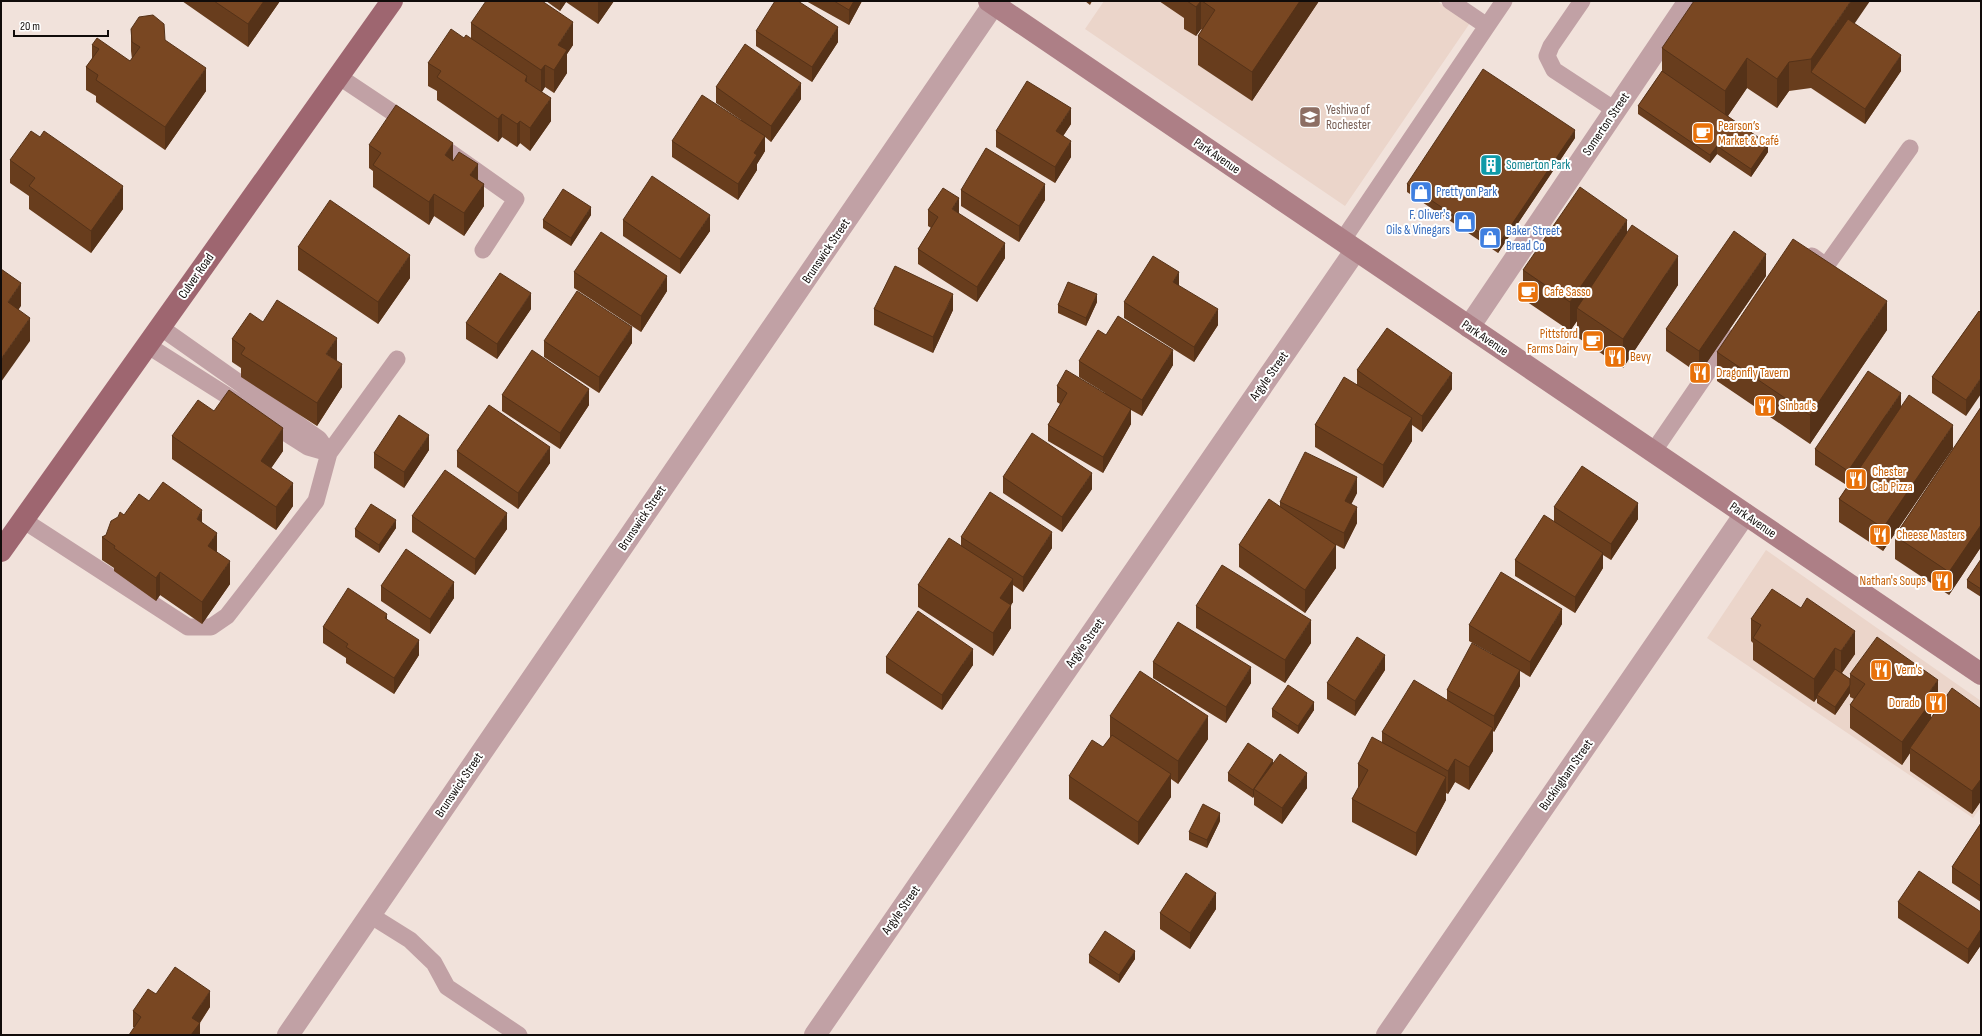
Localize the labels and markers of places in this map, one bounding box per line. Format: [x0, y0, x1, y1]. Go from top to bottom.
place label: Yeshiva of Rochester [1326, 102, 1371, 133]
school or university icon: Yeshiva of Rochester [1297, 104, 1323, 130]
place label: Pearson’s Market & Café [1718, 118, 1779, 149]
cafe icon: Pearson’s Market & Café [1690, 120, 1716, 146]
building icon: Somerton Park [1478, 152, 1504, 178]
place label: Somerton Park [1506, 157, 1570, 173]
shop icon: Pretty on Park [1408, 179, 1434, 205]
place label: Pretty on Park [1436, 184, 1497, 200]
place label: F. Oliver's Oils & Vinegars [1386, 207, 1450, 238]
shop icon: F. Oliver's Oils & Vinegars [1452, 209, 1478, 235]
place label: Baker Street Bread Co [1506, 223, 1560, 254]
shop icon: Baker Street Bread Co [1477, 225, 1503, 251]
cafe icon: Cafe Sasso [1515, 279, 1541, 305]
place label: Cafe Sasso [1544, 284, 1591, 300]
place label: Pittsford Farms Dairy [1527, 326, 1578, 357]
cafe icon: Pittsford Farms Dairy [1580, 328, 1606, 354]
restaurant icon: Bevy [1602, 344, 1628, 370]
place label: Bevy [1630, 349, 1651, 365]
restaurant icon: Dragonfly Tavern [1687, 360, 1713, 386]
place label: Dragonfly Tavern [1716, 365, 1789, 381]
restaurant icon: Sinbad's [1752, 393, 1778, 419]
place label: Sinbad's [1780, 398, 1816, 414]
place label: Chester Cab Pizza [1872, 464, 1913, 495]
restaurant icon: Chester Cab Pizza [1843, 466, 1869, 492]
restaurant icon: Cheese Masters [1867, 522, 1893, 548]
place label: Cheese Masters [1896, 527, 1965, 543]
restaurant icon: Nathan's Soups [1929, 568, 1955, 594]
place label: Nathan's Soups [1860, 573, 1926, 589]
restaurant icon: Vern's [1868, 657, 1894, 683]
place label: Vern's [1896, 662, 1923, 678]
restaurant icon: Dorado [1923, 690, 1949, 716]
place label: Dorado [1889, 695, 1920, 711]

